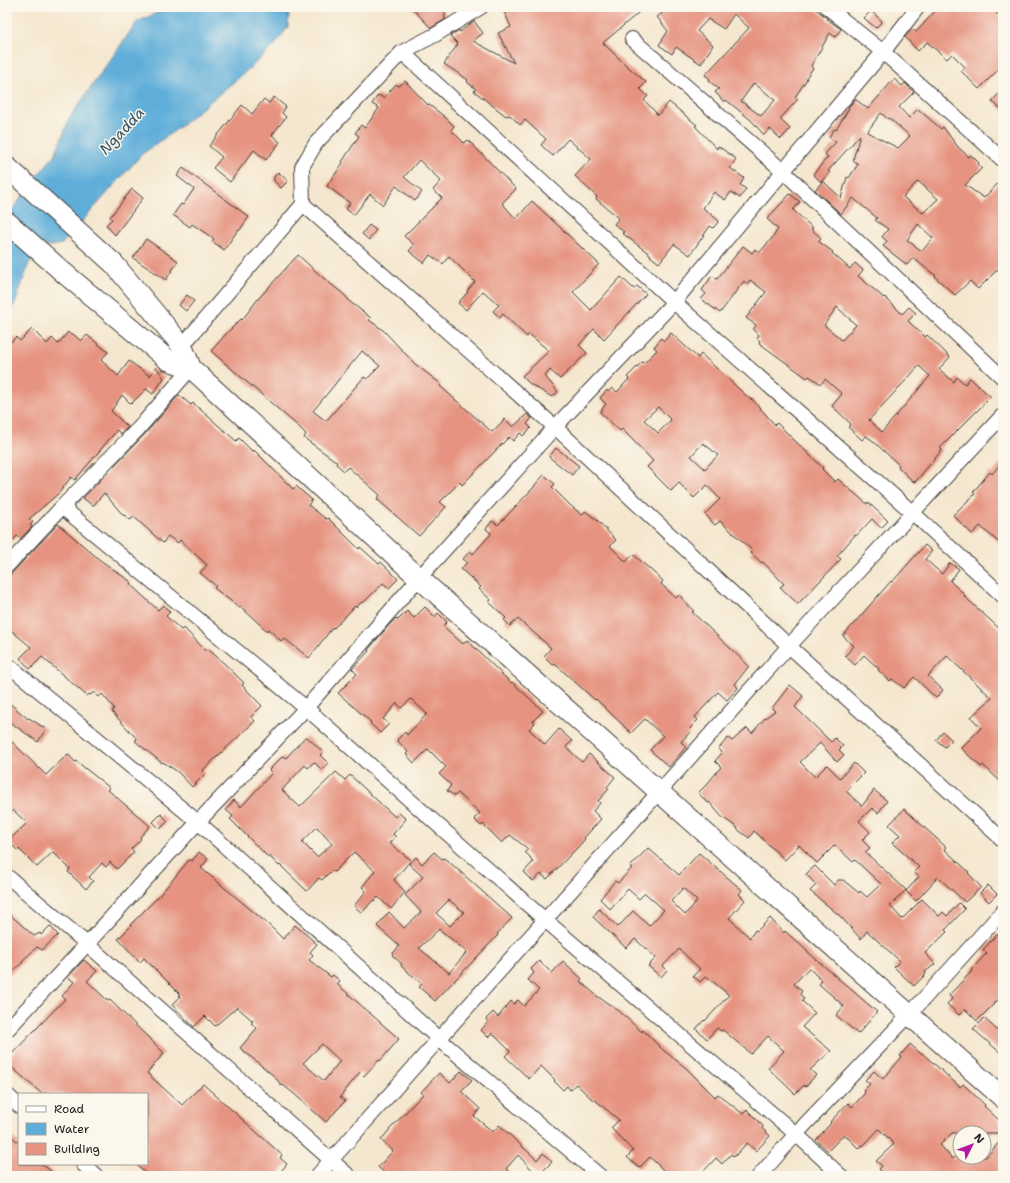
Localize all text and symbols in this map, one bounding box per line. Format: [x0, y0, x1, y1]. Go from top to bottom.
water label: Ngadda [95, 103, 149, 159]
legend [18, 1093, 148, 1165]
text: Road [54, 1101, 85, 1117]
text: Water [54, 1121, 90, 1137]
north arrow [952, 1125, 992, 1165]
text: N [971, 1130, 988, 1147]
text: Building [54, 1141, 100, 1157]

